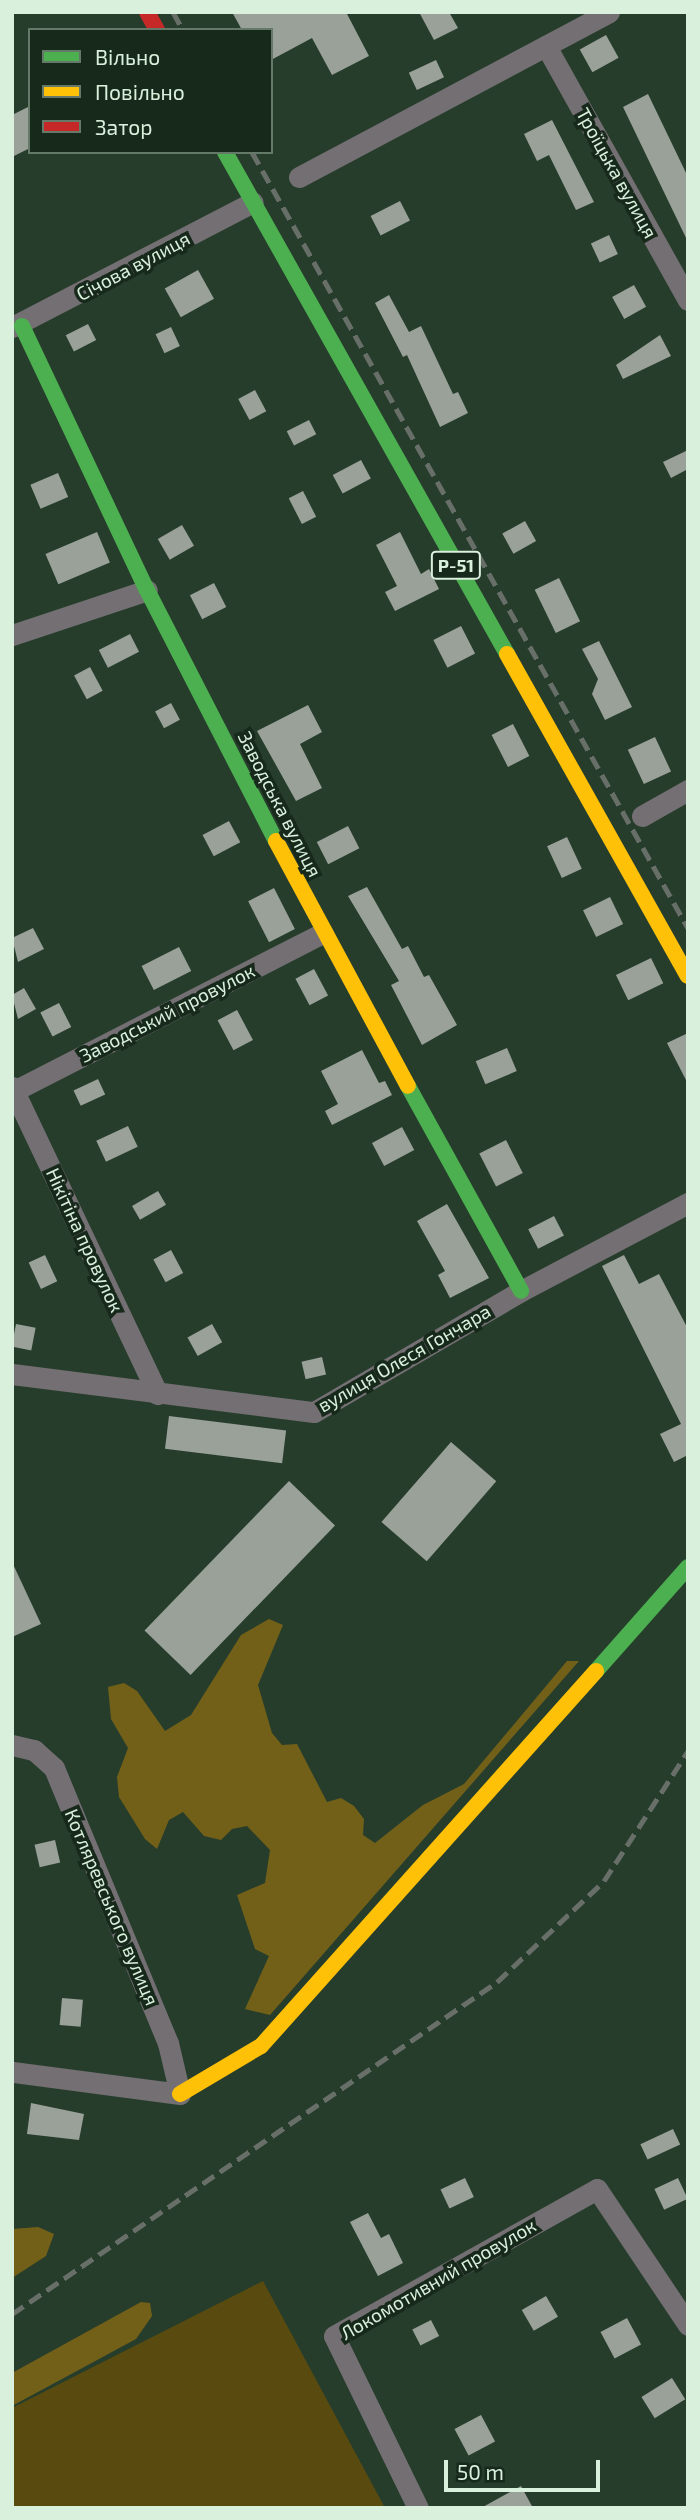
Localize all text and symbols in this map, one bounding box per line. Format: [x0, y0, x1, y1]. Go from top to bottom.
legend [28, 28, 273, 154]
text: Вільно [95, 44, 160, 69]
text: Повільно [95, 79, 185, 104]
street label: Троїцька вулиця [572, 104, 662, 242]
text: Затор [95, 114, 153, 139]
street label: Січова вулиця [72, 227, 194, 305]
road number: Р-51 [430, 550, 482, 580]
street label: Заводська вулиця [233, 727, 327, 881]
street label: Заводський провулок [76, 959, 258, 1067]
street label: Нікітіна провулок [42, 1164, 128, 1316]
street label: вулиця Олеся Гончара [313, 1299, 495, 1417]
street label: Котляревського вулиця [60, 1805, 164, 2009]
street label: Локомотивний провулок [336, 2214, 540, 2344]
scale bar [448, 2446, 604, 2490]
text: 50 m [457, 2459, 504, 2484]

